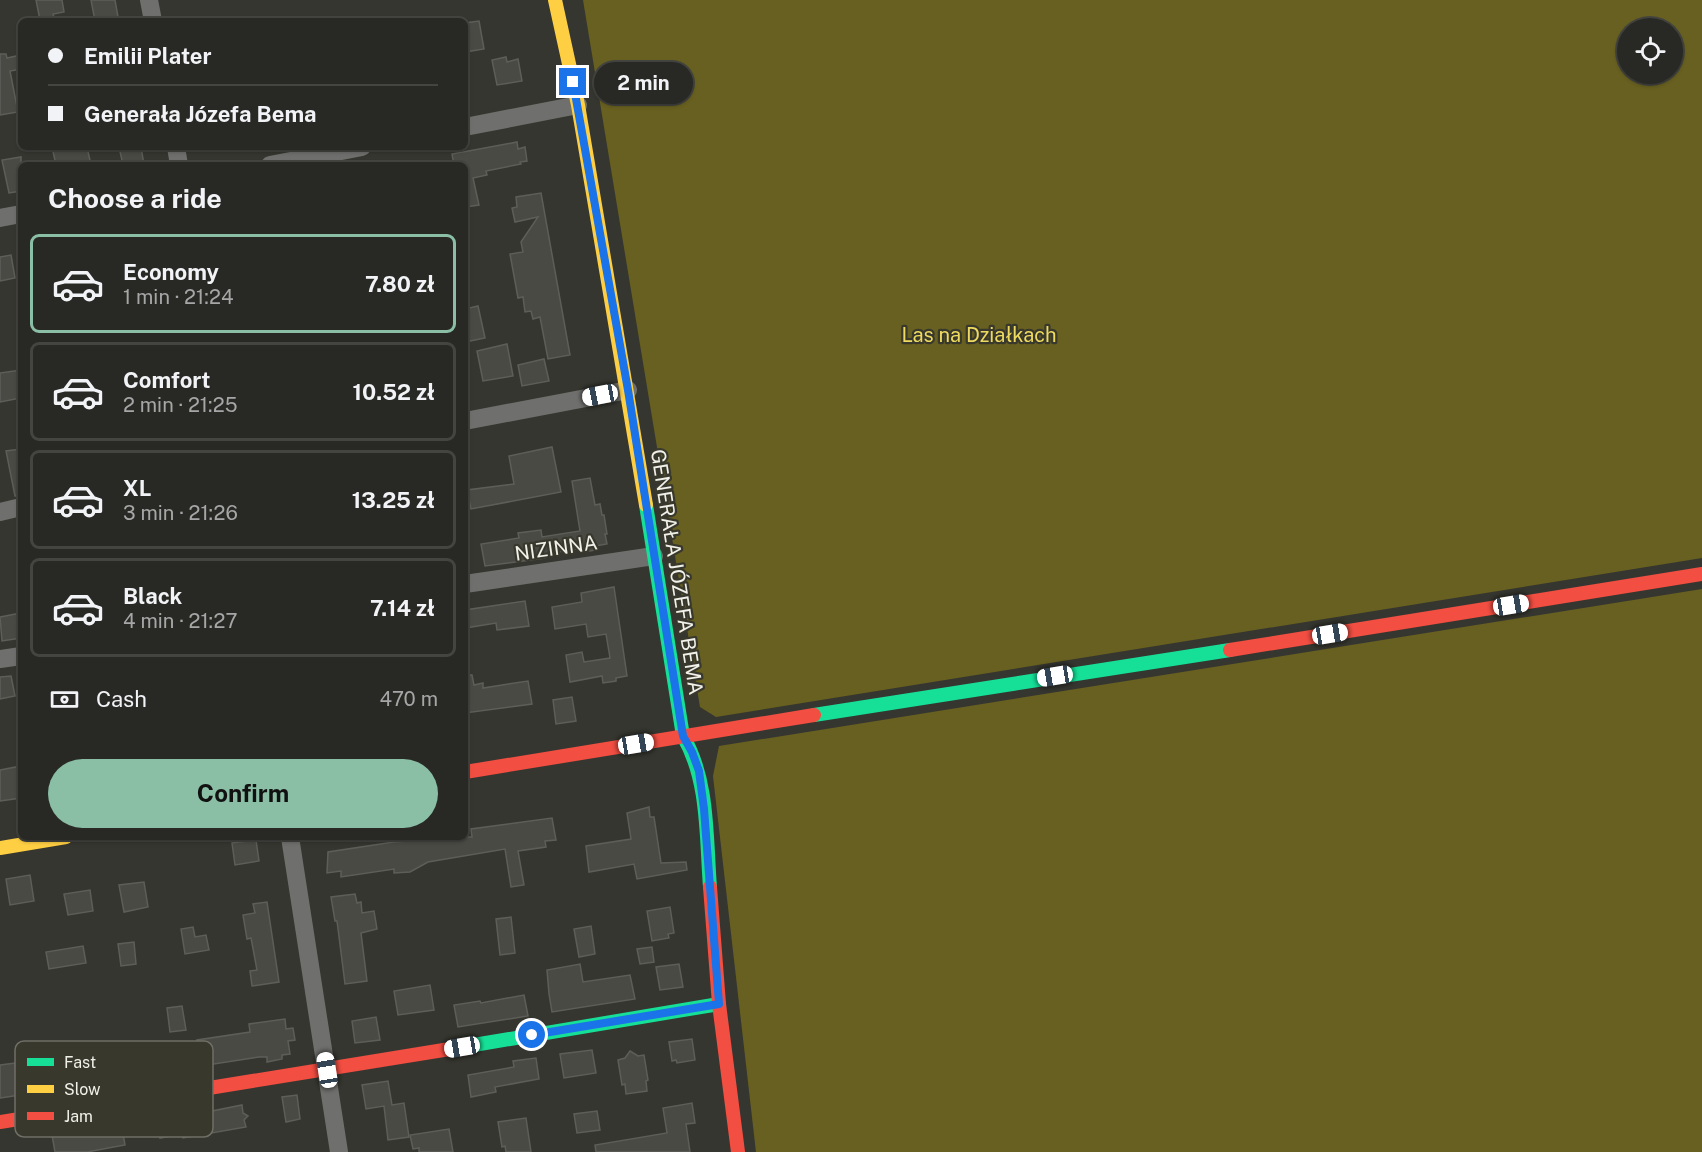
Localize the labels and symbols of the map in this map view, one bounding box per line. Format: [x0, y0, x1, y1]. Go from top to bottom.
callout: 2 min [594, 61, 693, 103]
route end [559, 68, 586, 95]
park label: Las na Działkach [901, 323, 1057, 347]
car [581, 383, 619, 407]
street label: GENERAŁA JÓZEFA BEMA [646, 447, 709, 697]
street label: NIZINNA [513, 530, 599, 566]
car [1492, 593, 1530, 617]
car [1311, 622, 1349, 646]
car [1036, 664, 1074, 688]
car [617, 732, 655, 756]
route start [518, 1021, 545, 1048]
car [443, 1035, 481, 1059]
legend [15, 1041, 213, 1137]
car [315, 1051, 339, 1089]
text: Fast [64, 1053, 96, 1072]
text: Slow [64, 1080, 101, 1099]
text: Jam [64, 1107, 93, 1126]

